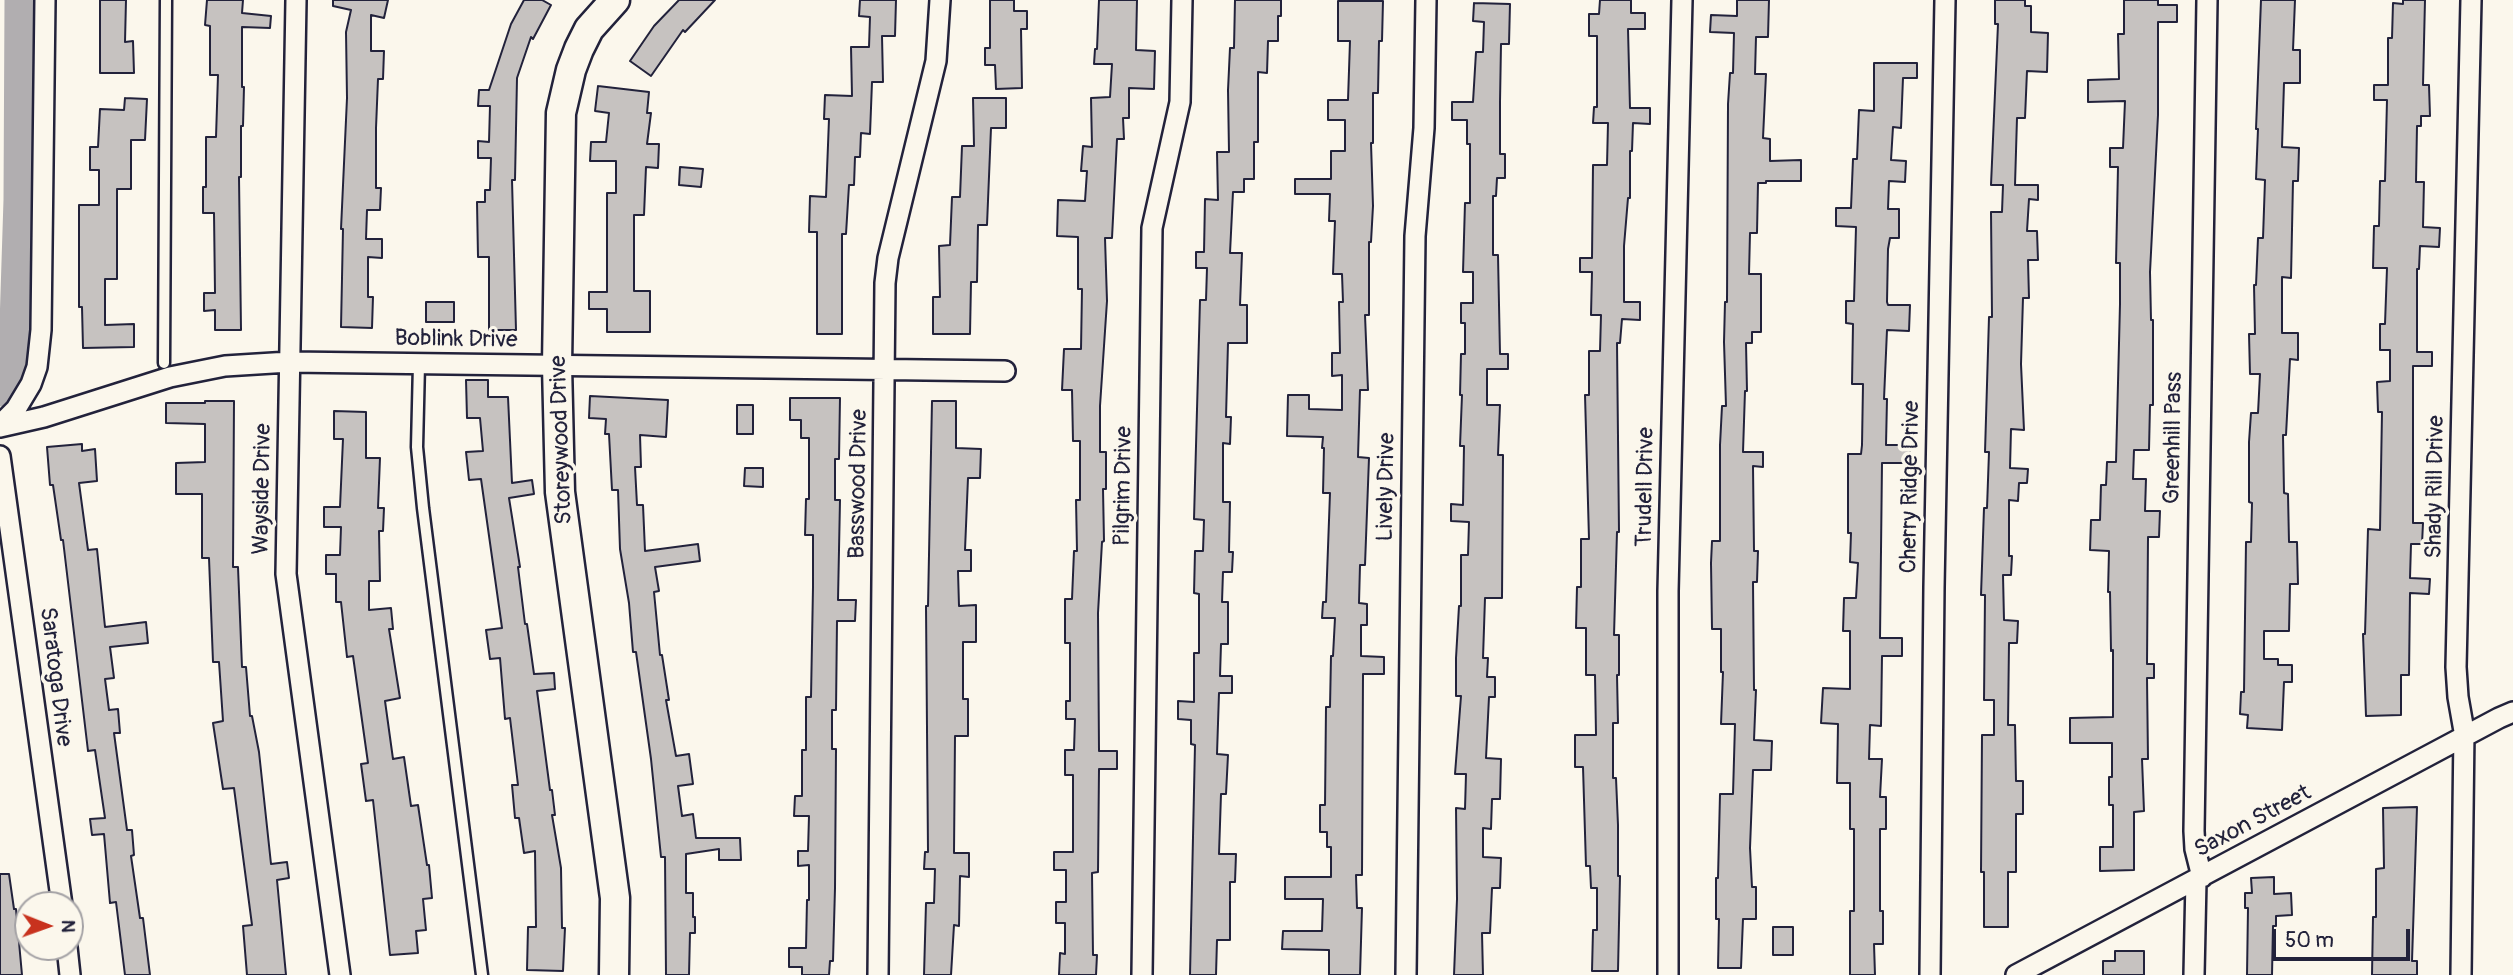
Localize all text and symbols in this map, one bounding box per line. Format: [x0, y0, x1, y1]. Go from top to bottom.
street label: Boblink Drive [394, 325, 518, 355]
street label: Storeywood Drive [545, 355, 579, 525]
street label: Greenhill Pass [2159, 372, 2189, 504]
street label: Cherry Ridge Drive [1896, 400, 1926, 574]
street label: Basswood Drive [844, 409, 874, 559]
street label: Shady Rill Drive [2421, 415, 2451, 559]
street label: Wayside Drive [248, 423, 278, 555]
street label: Pilgrim Drive [1109, 426, 1139, 546]
street label: Trudell Drive [1631, 427, 1661, 547]
street label: Lively Drive [1372, 432, 1402, 542]
street label: Saratoga Drive [33, 606, 77, 748]
street label: Saxon Street [2190, 780, 2316, 864]
north arrow [14, 891, 84, 961]
scale bar [2275, 916, 2413, 960]
text: N [56, 920, 80, 933]
text: 50 m [2285, 927, 2334, 954]

